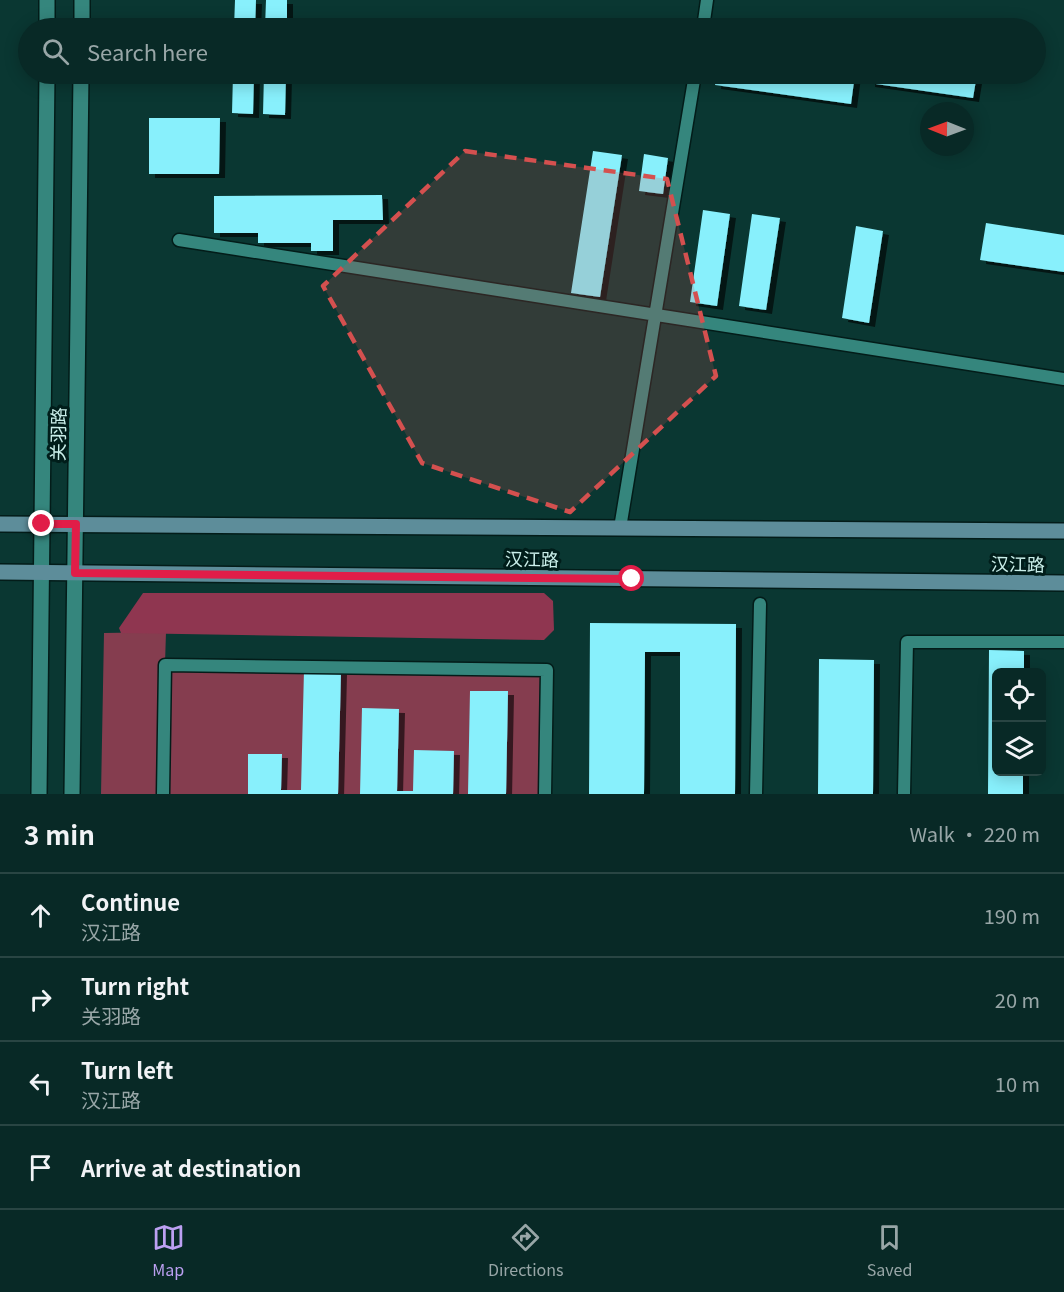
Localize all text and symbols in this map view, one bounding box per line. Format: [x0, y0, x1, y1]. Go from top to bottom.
search box [18, 18, 1046, 84]
icon: search [39, 35, 72, 68]
text: Search here [87, 35, 208, 67]
north arrow [920, 102, 974, 156]
street label: 关羽路 [44, 407, 70, 461]
route end [28, 510, 54, 536]
street label: 汉江路 [505, 545, 559, 571]
street label: 汉江路 [991, 550, 1045, 576]
route start [618, 565, 644, 591]
map controls [992, 668, 1046, 776]
button: locate [992, 668, 1046, 722]
button: layers [992, 722, 1046, 776]
text: 3 min [24, 815, 95, 852]
text: Walk · 220 m [910, 819, 1040, 848]
text: Continue [81, 885, 180, 917]
icon: ahead [24, 899, 57, 932]
text: 190 m [984, 901, 1040, 930]
text: 汉江路 [81, 917, 141, 946]
text: Turn right [81, 969, 189, 1001]
icon: right [24, 983, 57, 1016]
text: 20 m [995, 985, 1040, 1014]
text: 关羽路 [81, 1001, 141, 1030]
text: Turn left [81, 1053, 173, 1085]
icon: left [24, 1067, 57, 1100]
text: 10 m [995, 1069, 1040, 1098]
text: 汉江路 [81, 1085, 141, 1114]
icon: arrive [24, 1151, 57, 1184]
text: Arrive at destination [81, 1151, 301, 1183]
tab: Map [152, 1221, 185, 1281]
tab: Directions [488, 1221, 564, 1281]
tab: Saved [867, 1221, 912, 1281]

